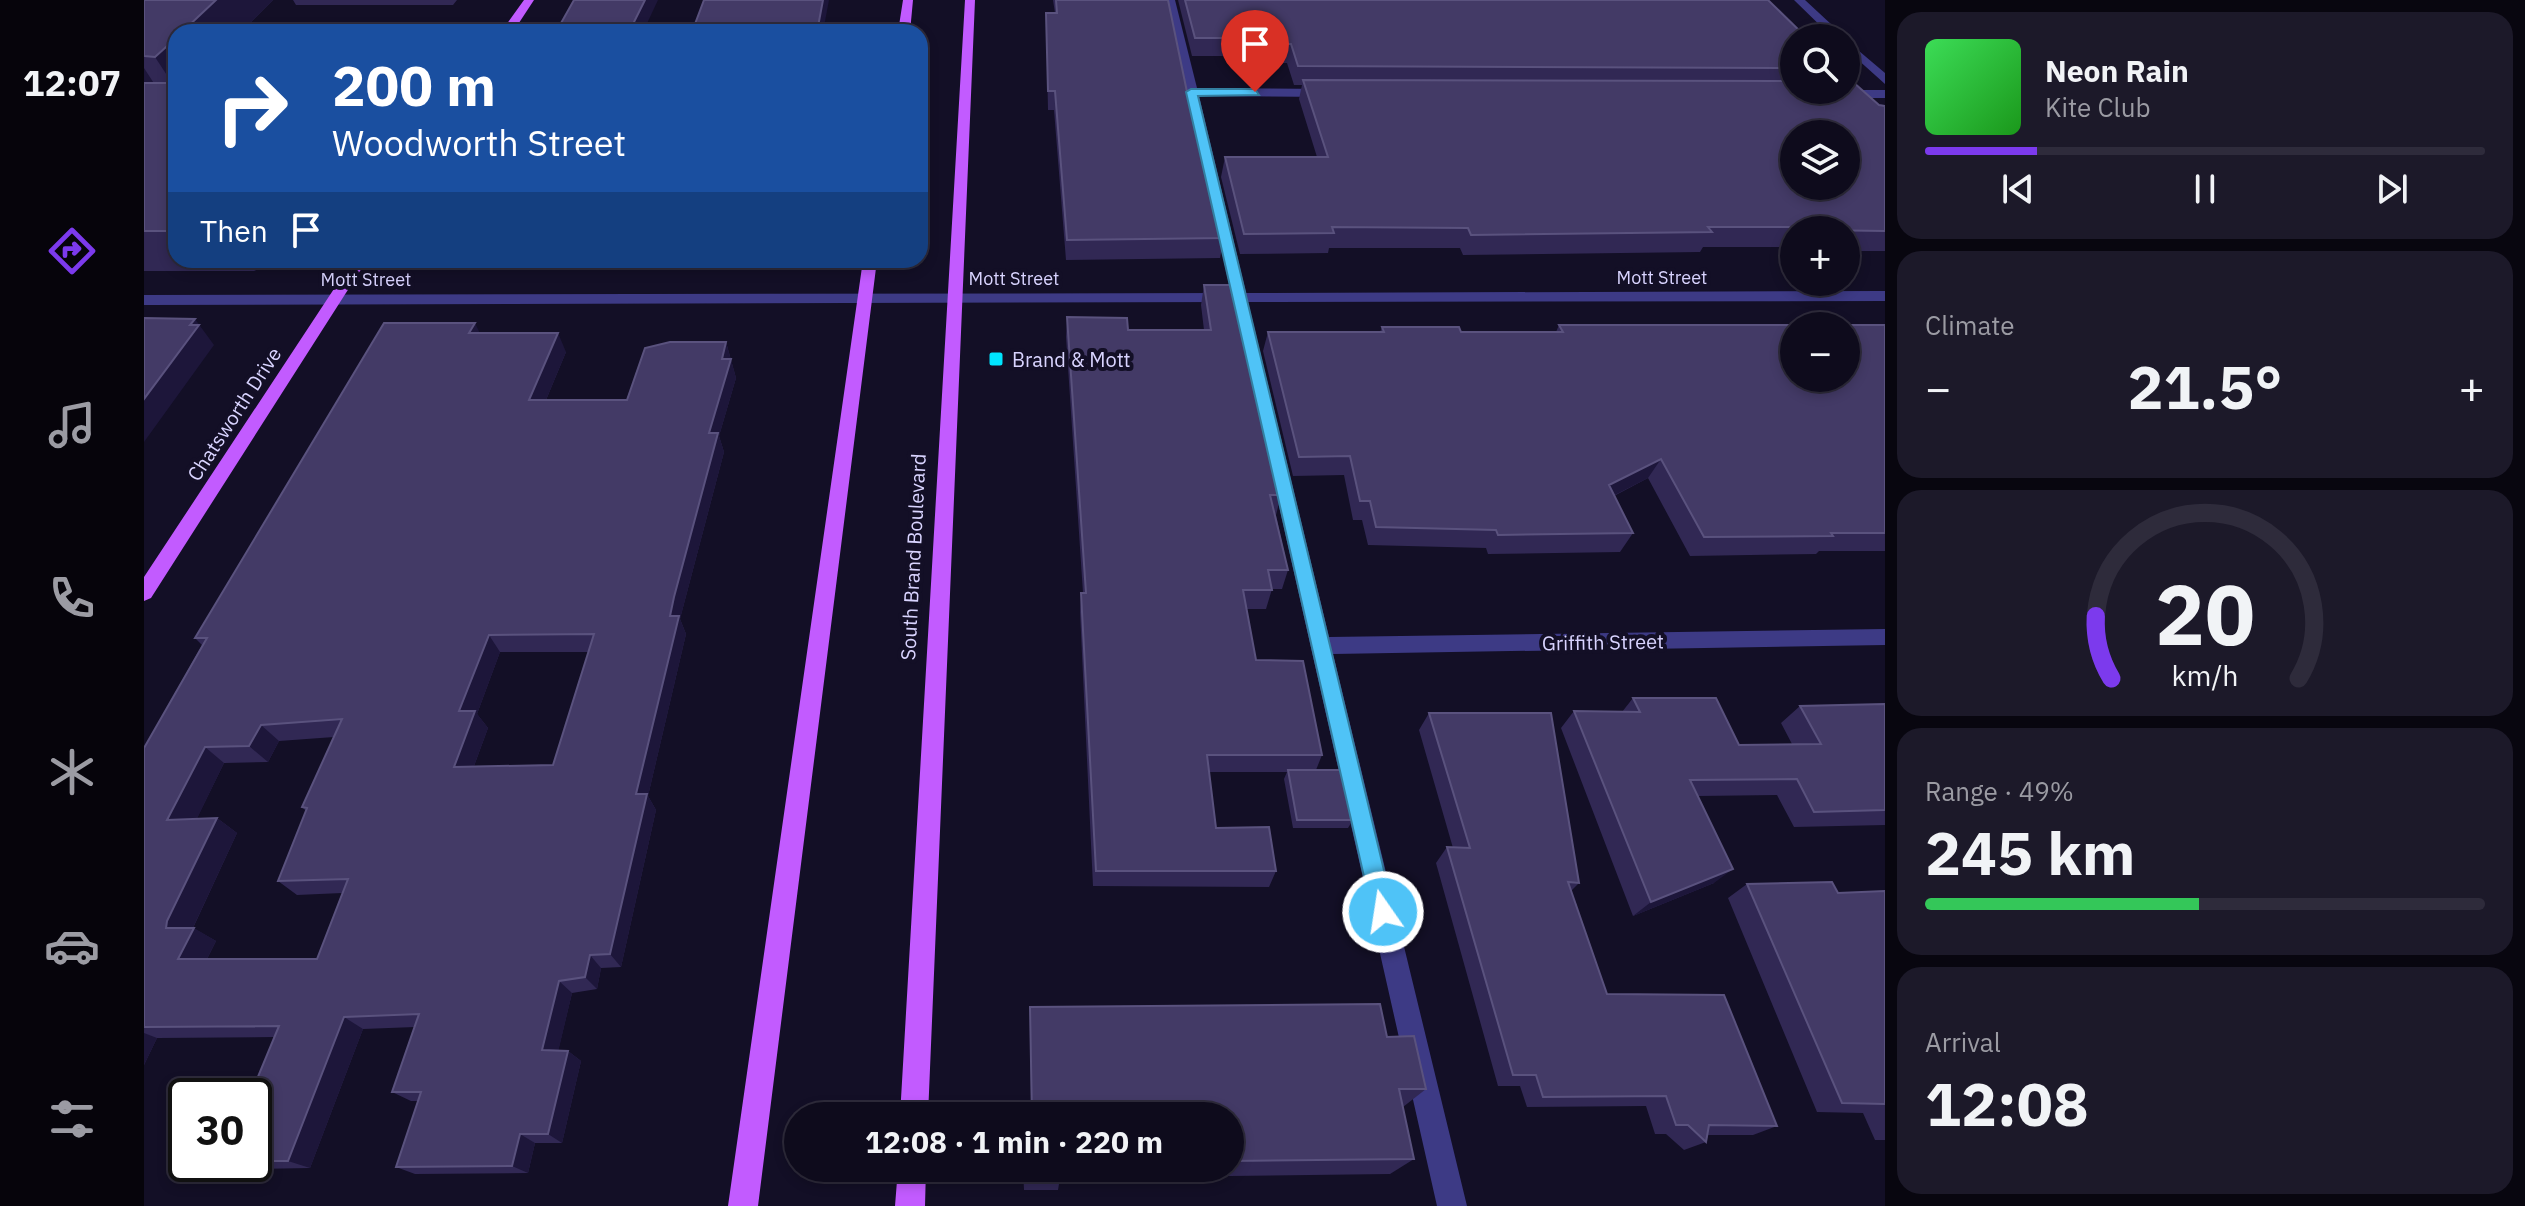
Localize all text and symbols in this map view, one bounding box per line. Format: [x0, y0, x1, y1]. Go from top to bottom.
pin [1221, 10, 1289, 92]
icon: arrive [1233, 22, 1277, 66]
map controls [1780, 24, 1860, 392]
button: search [1780, 24, 1860, 104]
text: 200 m [332, 49, 496, 121]
text: Neon Rain [2045, 51, 2189, 90]
icon: right [200, 56, 304, 160]
text: 12:07 [23, 59, 121, 106]
text: Kite Club [2045, 90, 2150, 124]
text: Woodworth Street [332, 119, 626, 166]
button: layers [1780, 120, 1860, 200]
icon: previous [1996, 167, 2040, 211]
icon: pause [2183, 167, 2227, 211]
icon: next [2370, 167, 2414, 211]
icon: arrive [284, 208, 328, 252]
text: Then [200, 211, 268, 250]
button: + [1780, 216, 1860, 296]
icon: directions [44, 223, 100, 279]
street label: Mott Street [1617, 266, 1707, 289]
street label: Mott Street [969, 267, 1059, 290]
street label: Mott Street [321, 268, 411, 291]
text: Climate [1925, 308, 2015, 342]
button: − [1780, 312, 1860, 392]
street label: Chatsworth Drive [181, 342, 287, 486]
place label: Brand & Mott [1012, 346, 1131, 373]
text: 21.5° [2128, 347, 2282, 426]
marker: Brand & Mott [987, 350, 1005, 368]
text: − [1925, 359, 1951, 416]
text: + [2459, 359, 2485, 416]
icon: music [44, 397, 100, 453]
street label: South Brand Boulevard [894, 453, 932, 661]
text: 20 [2155, 560, 2255, 668]
icon: phone [44, 570, 100, 626]
street label: Griffith Street [1542, 627, 1664, 657]
text: km/h [2171, 657, 2239, 694]
icon: climate [44, 744, 100, 800]
text: Range · 49% [1925, 774, 2074, 808]
text: 245 km [1925, 813, 2135, 892]
position arrow [1341, 870, 1425, 954]
icon: car [44, 918, 100, 974]
text: Arrival [1925, 1025, 2001, 1059]
text: 12:08 [1925, 1064, 2089, 1143]
speed limit sign: 30 [168, 1078, 272, 1182]
icon: filters [44, 1091, 100, 1147]
text: 12:08 · 1 min · 220 m [865, 1122, 1163, 1161]

